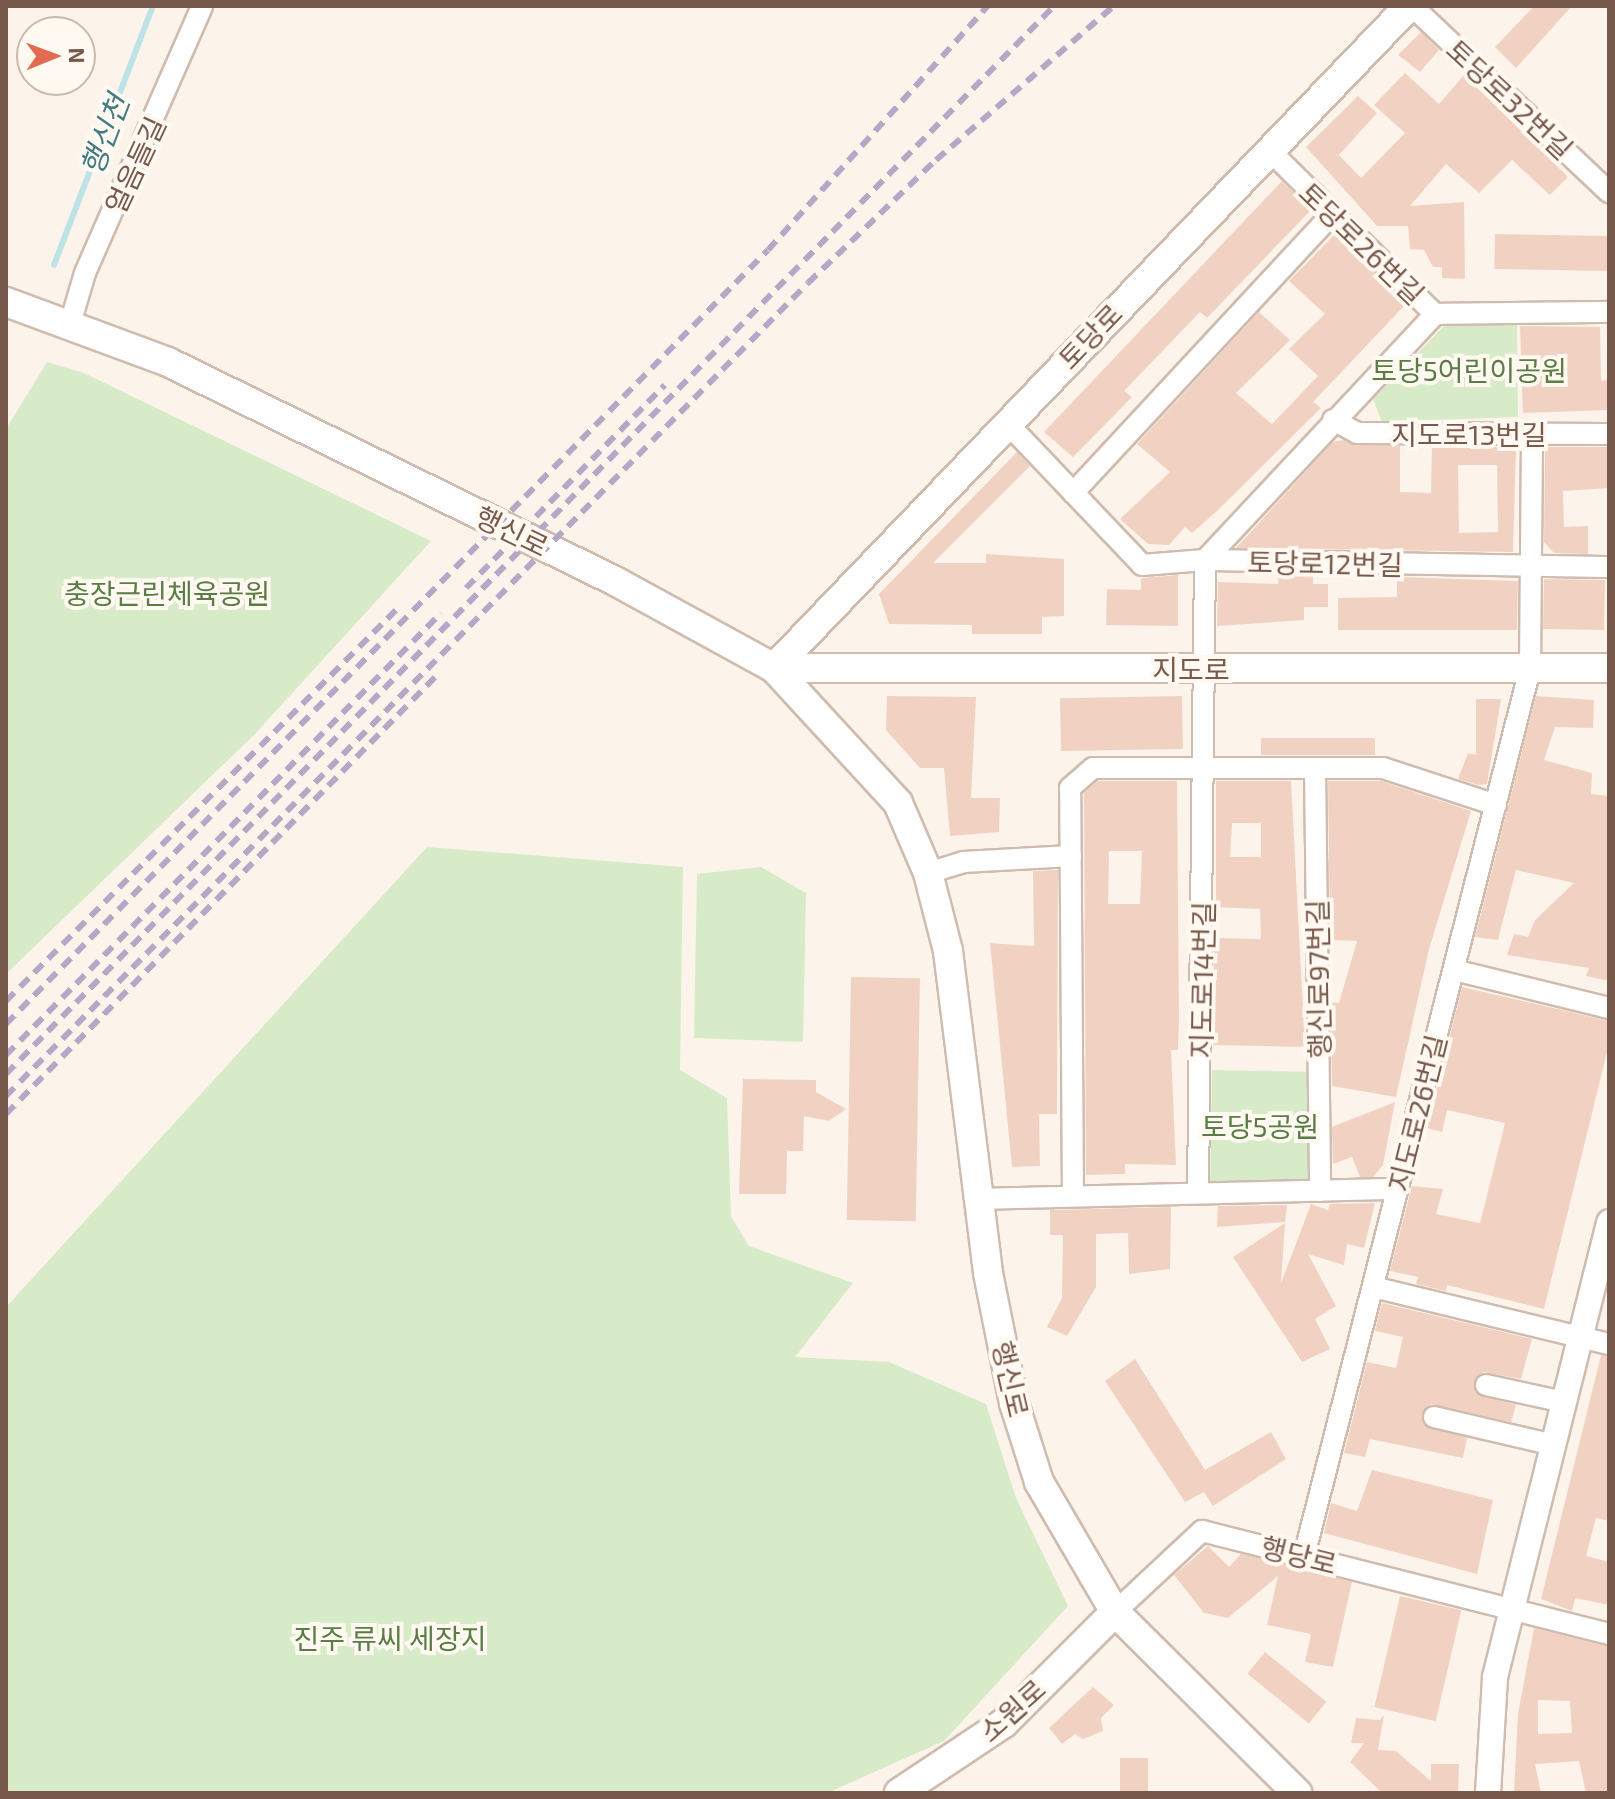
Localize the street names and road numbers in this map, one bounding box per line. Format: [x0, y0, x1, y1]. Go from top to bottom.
street label: 토당로32번길 [1440, 32, 1580, 166]
street label: 얼음들길 [98, 111, 172, 219]
street label: 토당로26번길 [1293, 175, 1431, 311]
street label: 토당로 [1051, 297, 1129, 375]
street label: 지도로13번길 [1391, 417, 1547, 451]
street label: 행신로 [470, 499, 554, 563]
street label: 토당로12번길 [1247, 545, 1403, 581]
street label: 지도로 [1152, 652, 1230, 686]
street label: 행신로97번길 [1300, 899, 1336, 1059]
street label: 지도로14번길 [1184, 901, 1220, 1059]
street label: 지도로26번길 [1381, 1031, 1453, 1195]
street label: 행신로 [986, 1338, 1036, 1420]
street label: 행당로 [1257, 1529, 1341, 1581]
street label: 소원로 [972, 1672, 1052, 1748]

